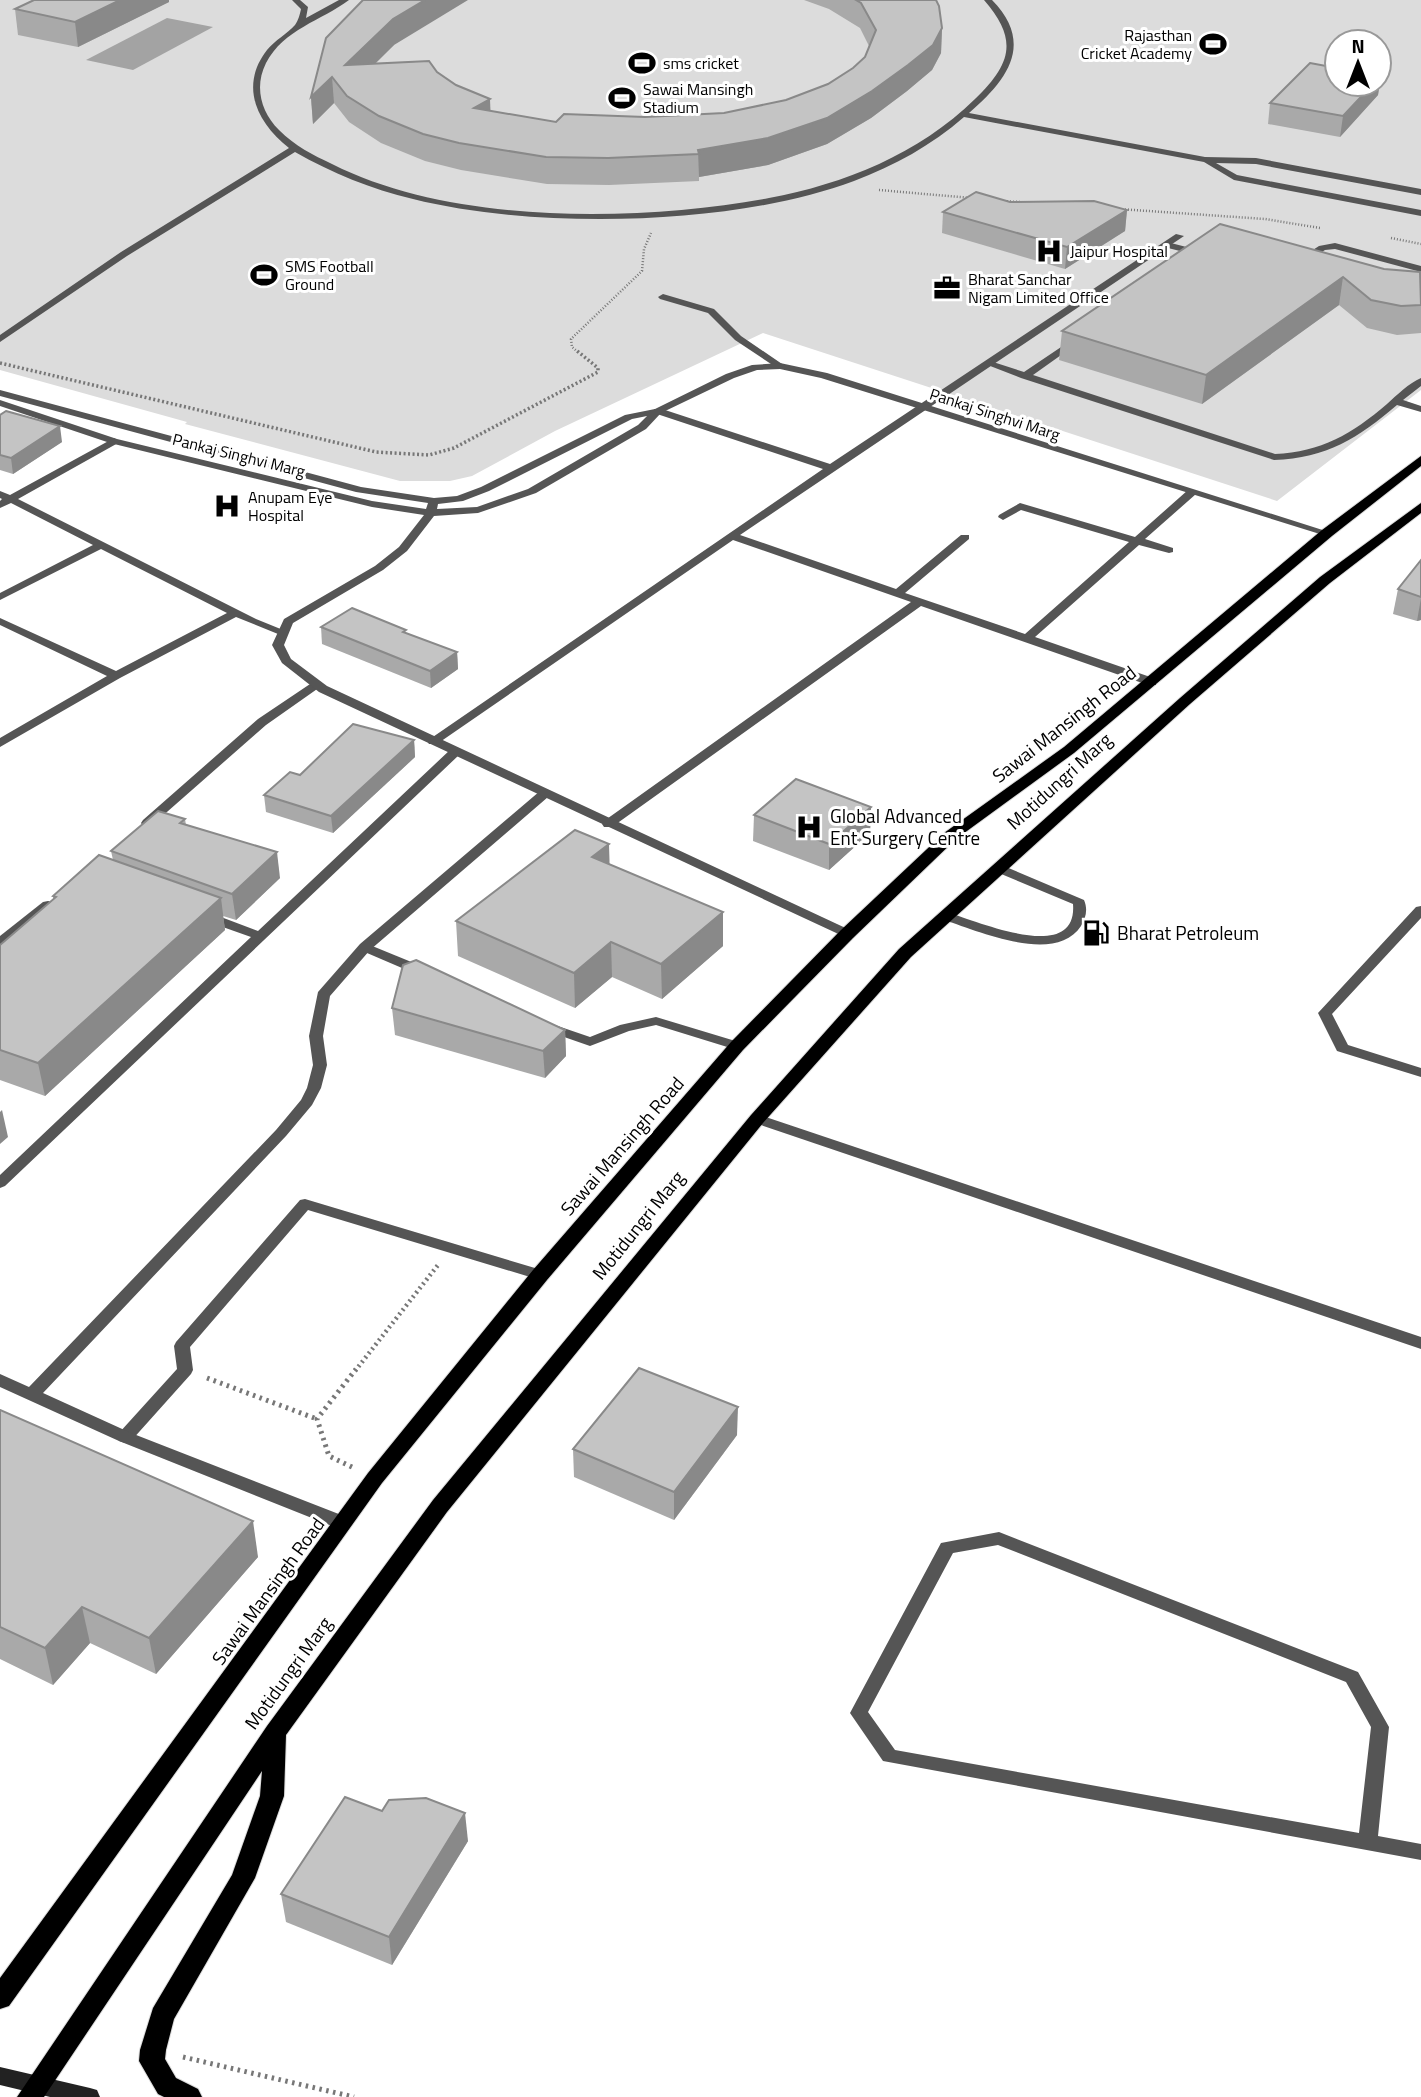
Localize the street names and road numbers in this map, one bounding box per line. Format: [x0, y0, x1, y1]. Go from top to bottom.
street label: Pankaj Singhvi Marg [927, 382, 1063, 446]
street label: Pankaj Singhvi Marg [170, 427, 308, 483]
street label: Sawai Mansingh Road [985, 658, 1142, 789]
street label: Motidungri Marg [999, 725, 1118, 836]
street label: Sawai Mansingh Road [553, 1070, 690, 1222]
street label: Motidungri Marg [584, 1164, 691, 1286]
street label: Sawai Mansingh Road [204, 1511, 331, 1671]
street label: Motidungri Marg [237, 1610, 339, 1735]

